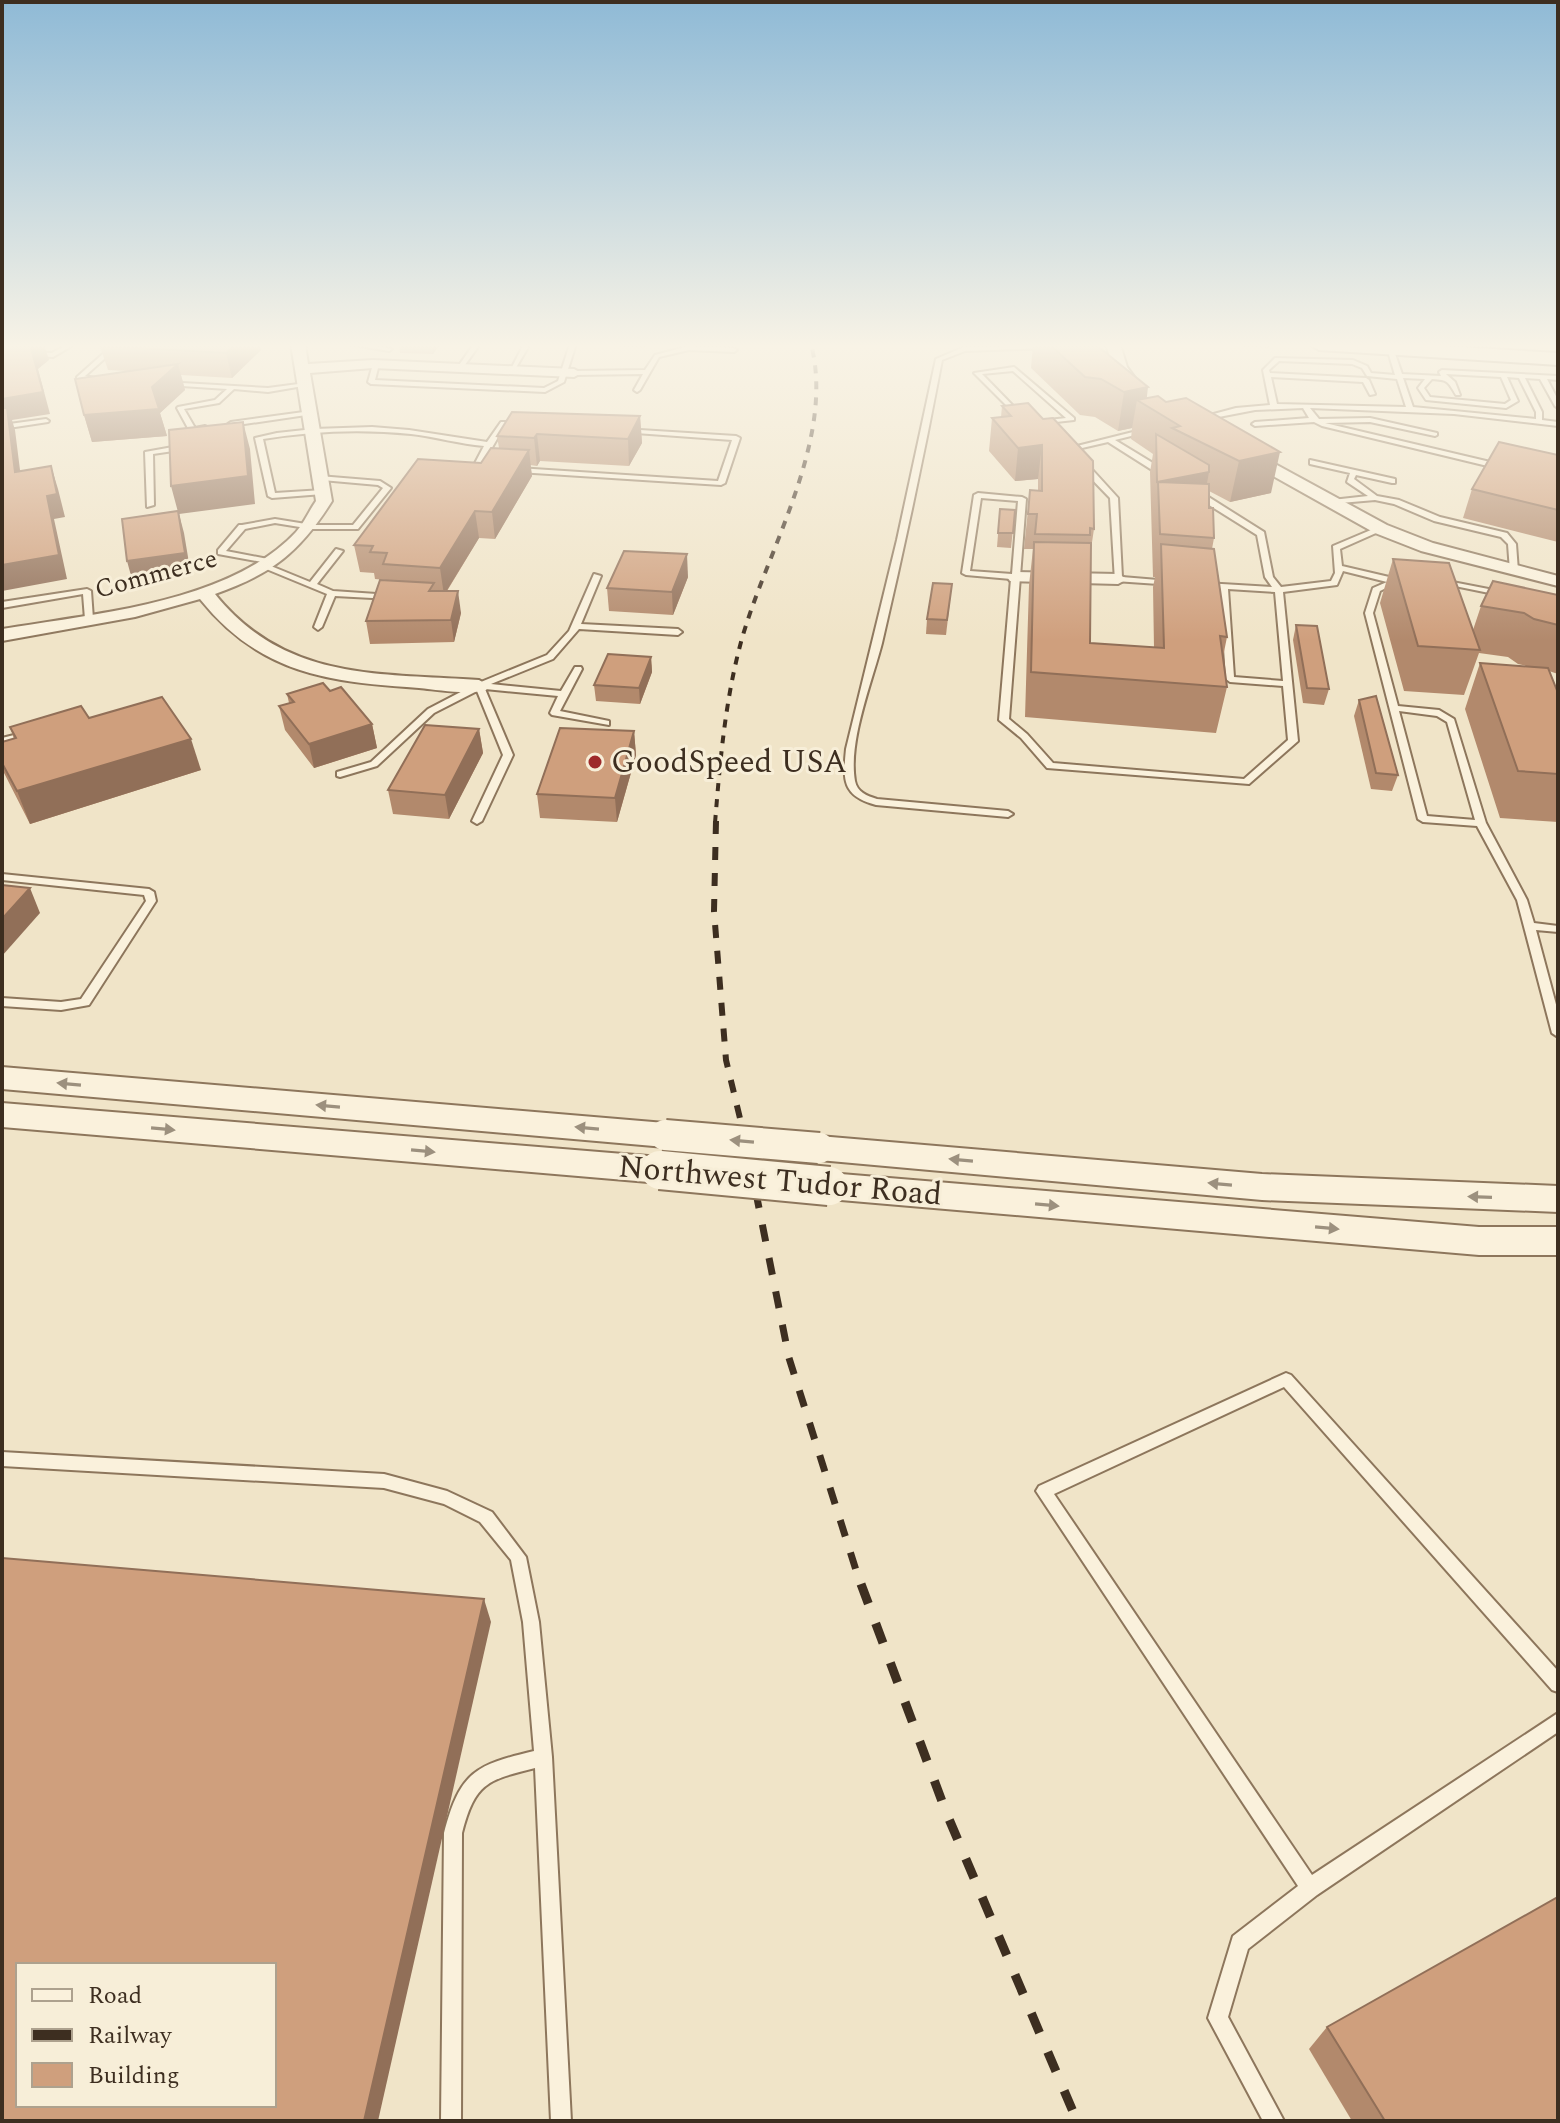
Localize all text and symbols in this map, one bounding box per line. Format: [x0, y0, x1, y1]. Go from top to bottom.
street label: Commerce [90, 538, 222, 610]
place label: GoodSpeed USA [611, 738, 847, 787]
marker: GoodSpeed USA [586, 753, 604, 771]
one-way arrow [56, 1077, 81, 1090]
one-way arrow [315, 1099, 340, 1112]
one-way arrow [574, 1122, 599, 1135]
one-way arrow [151, 1123, 176, 1136]
one-way arrow [729, 1135, 754, 1148]
street label: Northwest Tudor Road [616, 1142, 944, 1220]
one-way arrow [410, 1144, 435, 1157]
one-way arrow [949, 1154, 974, 1167]
one-way arrow [1207, 1177, 1232, 1190]
one-way arrow [1467, 1191, 1492, 1203]
one-way arrow [1035, 1198, 1060, 1211]
one-way arrow [1315, 1222, 1340, 1235]
legend [16, 1963, 276, 2107]
text: Road [88, 1978, 142, 2014]
text: Railway [88, 2018, 173, 2054]
text: Building [88, 2058, 180, 2094]

